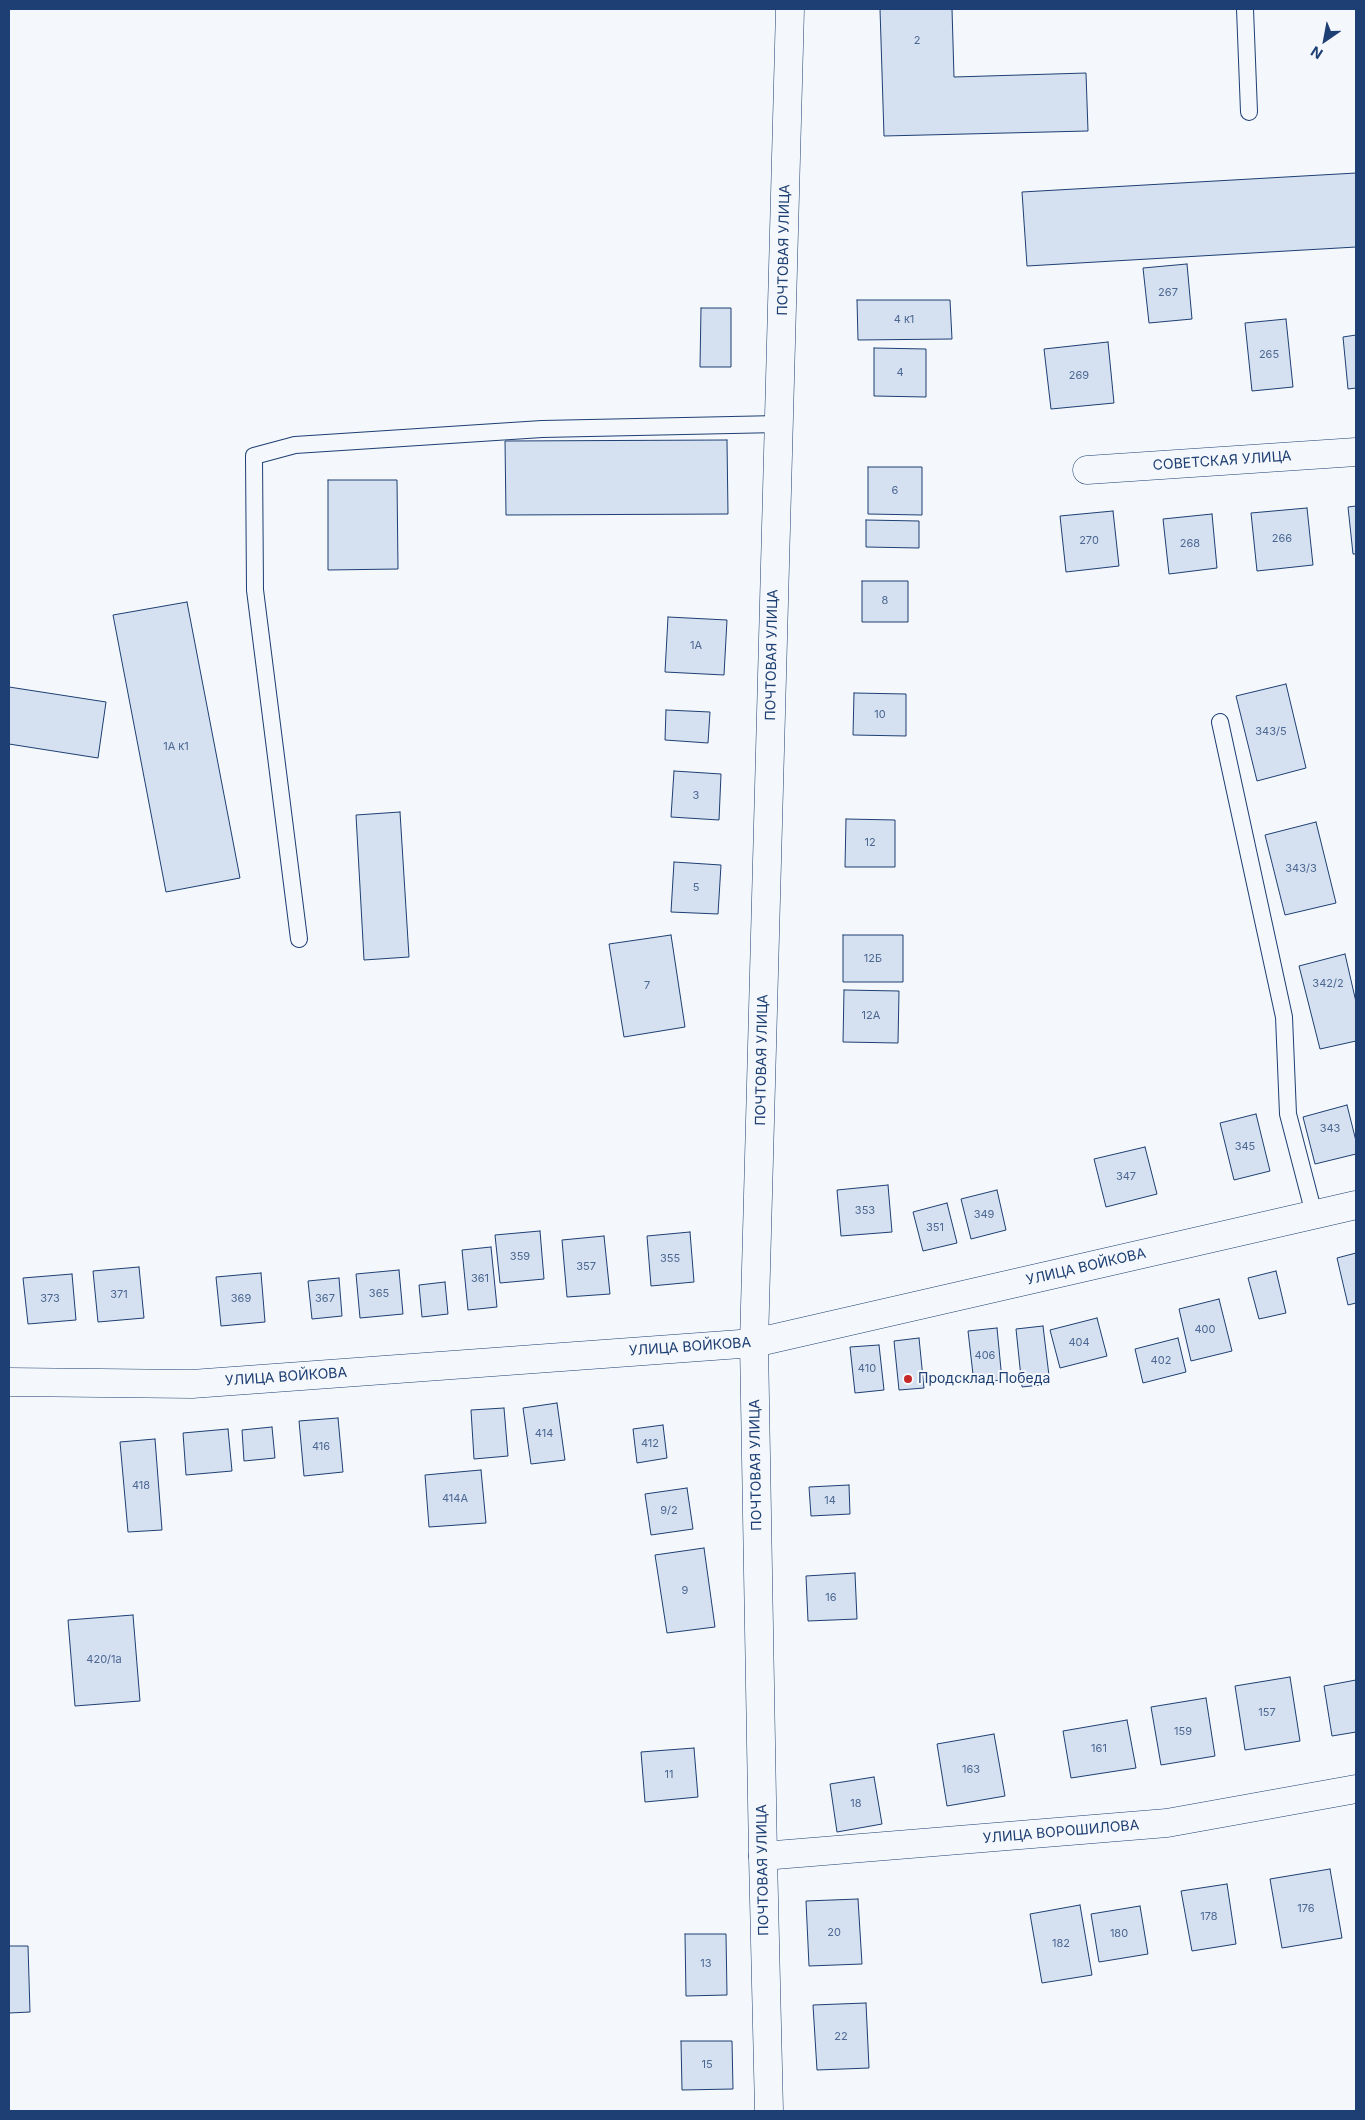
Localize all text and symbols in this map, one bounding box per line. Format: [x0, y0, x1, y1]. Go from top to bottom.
north arrow [1300, 15, 1350, 65]
house number: 2 [914, 34, 920, 48]
text: N [1307, 43, 1326, 63]
street label: ПОЧТОВАЯ УЛИЦА [774, 184, 794, 316]
house number: 267 [1158, 286, 1178, 300]
house number: 4 к1 [894, 313, 914, 327]
house number: 265 [1259, 348, 1279, 362]
house number: 4 [896, 366, 904, 380]
house number: 269 [1069, 369, 1089, 383]
street label: СОВЕТСКАЯ УЛИЦА [1152, 448, 1292, 474]
house number: 6 [892, 484, 898, 498]
house number: 266 [1272, 532, 1292, 546]
house number: 270 [1079, 534, 1099, 548]
house number: 268 [1180, 537, 1200, 551]
street label: ПОЧТОВАЯ УЛИЦА [762, 589, 782, 721]
house number: 8 [882, 594, 888, 608]
house number: 1А [690, 639, 702, 653]
house number: 10 [874, 708, 886, 722]
house number: 343/5 [1255, 725, 1287, 739]
house number: 1А к1 [163, 740, 189, 754]
house number: 3 [693, 789, 699, 803]
house number: 12 [864, 836, 876, 850]
house number: 343/3 [1285, 862, 1317, 876]
house number: 5 [693, 881, 699, 895]
house number: 12Б [864, 952, 882, 966]
house number: 342/2 [1312, 977, 1344, 991]
house number: 7 [644, 979, 650, 993]
street label: ПОЧТОВАЯ УЛИЦА [752, 994, 772, 1126]
house number: 12А [862, 1009, 880, 1023]
house number: 343 [1320, 1122, 1340, 1136]
house number: 345 [1235, 1140, 1255, 1154]
house number: 347 [1116, 1170, 1136, 1184]
house number: 353 [855, 1204, 875, 1218]
house number: 349 [974, 1208, 994, 1222]
house number: 351 [926, 1221, 944, 1235]
street label: УЛИЦА ВОЙКОВА [1024, 1245, 1148, 1289]
house number: 359 [510, 1250, 530, 1264]
house number: 355 [660, 1252, 680, 1266]
house number: 357 [576, 1260, 596, 1274]
house number: 361 [471, 1272, 489, 1286]
house number: 365 [369, 1287, 389, 1301]
house number: 371 [110, 1288, 128, 1302]
house number: 373 [40, 1292, 60, 1306]
house number: 369 [231, 1292, 251, 1306]
house number: 367 [315, 1292, 335, 1306]
house number: 400 [1195, 1323, 1215, 1337]
street label: УЛИЦА ВОЙКОВА [628, 1334, 752, 1360]
house number: 404 [1068, 1336, 1090, 1350]
house number: 406 [975, 1349, 995, 1363]
house number: 402 [1151, 1354, 1171, 1368]
house number: 410 [858, 1362, 876, 1376]
street label: УЛИЦА ВОЙКОВА [224, 1364, 348, 1390]
place label: Продсклад Победа [918, 1371, 1050, 1387]
marker: Продсклад Победа [902, 1373, 914, 1385]
street label: ПОЧТОВАЯ УЛИЦА [746, 1399, 766, 1531]
house number: 414 [535, 1427, 553, 1441]
house number: 412 [641, 1437, 659, 1451]
house number: 416 [312, 1440, 330, 1454]
house number: 418 [132, 1479, 150, 1493]
house number: 414А [442, 1492, 468, 1506]
house number: 14 [824, 1494, 836, 1508]
house number: 9/2 [660, 1504, 678, 1518]
house number: 9 [682, 1584, 688, 1598]
house number: 16 [825, 1591, 837, 1605]
house number: 420/1а [86, 1653, 122, 1667]
house number: 157 [1258, 1706, 1276, 1720]
house number: 159 [1174, 1725, 1192, 1739]
house number: 161 [1091, 1742, 1107, 1756]
house number: 163 [962, 1763, 980, 1777]
house number: 11 [665, 1768, 673, 1782]
house number: 18 [850, 1797, 862, 1811]
street label: ПОЧТОВАЯ УЛИЦА [753, 1804, 773, 1936]
street label: УЛИЦА ВОРОШИЛОВА [982, 1817, 1140, 1847]
house number: 176 [1297, 1902, 1315, 1916]
house number: 178 [1200, 1910, 1218, 1924]
house number: 20 [827, 1926, 841, 1940]
house number: 180 [1110, 1927, 1128, 1941]
house number: 182 [1052, 1937, 1070, 1951]
house number: 13 [700, 1957, 712, 1971]
house number: 22 [834, 2030, 848, 2044]
house number: 15 [701, 2058, 713, 2072]

